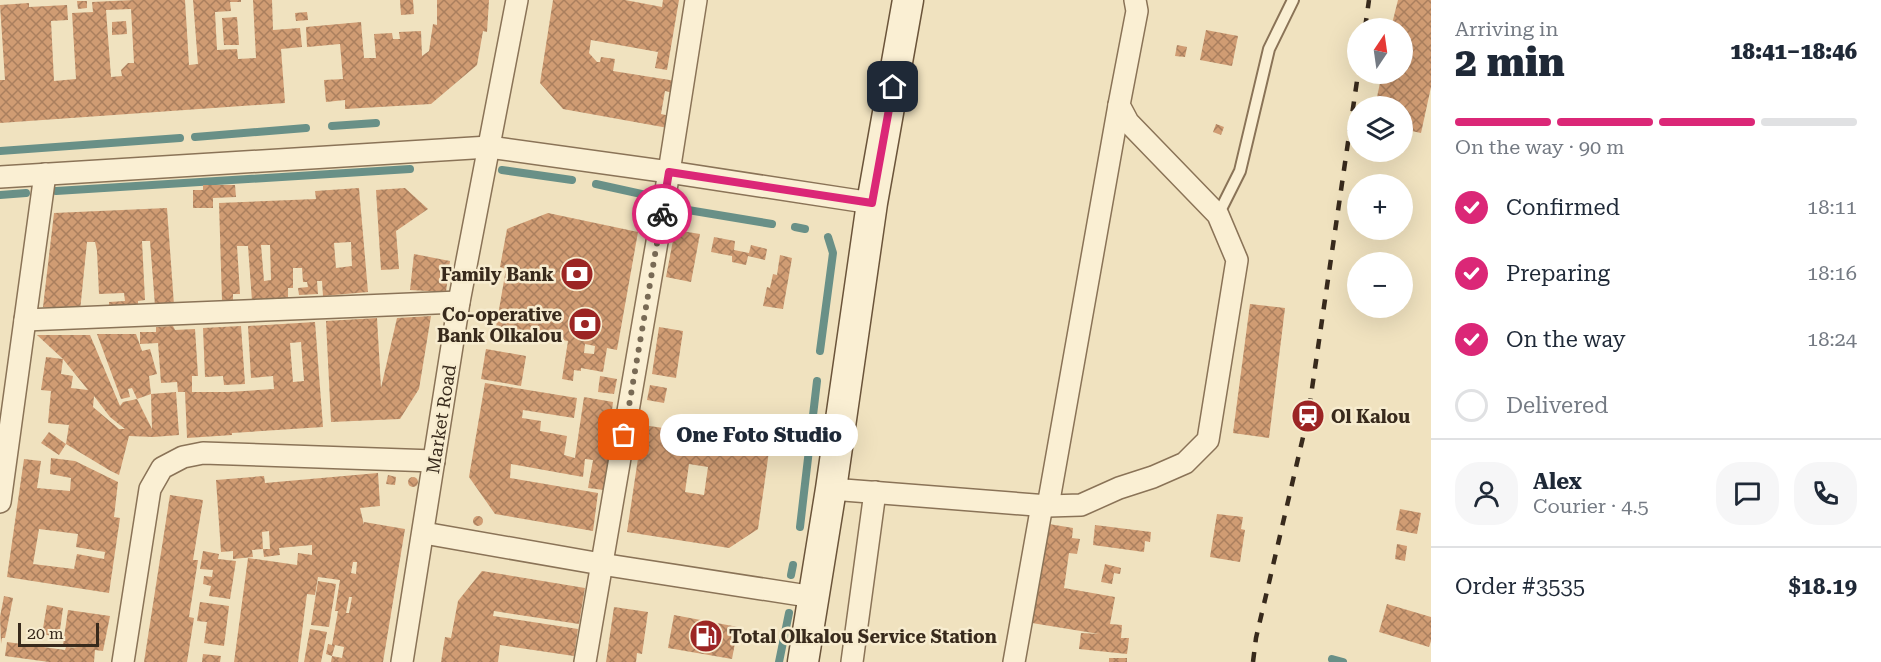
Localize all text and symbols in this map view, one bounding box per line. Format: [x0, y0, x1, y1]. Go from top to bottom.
text: Arriving in [1455, 17, 1558, 41]
north arrow [1347, 18, 1413, 84]
map controls [1347, 18, 1413, 318]
text: 18:41–18:46 [1730, 39, 1857, 64]
text: 2 min [1455, 40, 1565, 86]
pin [867, 61, 918, 112]
icon: home [876, 70, 909, 103]
button: layers [1347, 96, 1413, 162]
text: On the way · 90 m [1455, 135, 1625, 159]
button: + [1347, 174, 1413, 240]
courier [632, 184, 692, 244]
icon: check [1455, 191, 1488, 224]
text: Confirmed [1506, 195, 1620, 220]
text: 18:11 [1807, 195, 1857, 219]
icon: bike [646, 198, 679, 231]
button: − [1347, 252, 1413, 318]
bank icon: Family Bank [559, 256, 595, 292]
icon: check [1455, 257, 1488, 290]
text: Preparing [1506, 261, 1610, 286]
text: 18:16 [1807, 261, 1857, 285]
place label: Family Bank [441, 264, 555, 285]
place label: Co-operative Bank Olkalou [437, 304, 562, 346]
bank icon: Co-operative Bank Olkalou [567, 306, 603, 342]
icon: check [1455, 323, 1488, 356]
text: On the way [1506, 327, 1626, 352]
text: 18:24 [1807, 327, 1857, 351]
street label: Market Road [422, 362, 460, 475]
text: Delivered [1506, 393, 1608, 418]
station icon: Ol Kalou [1290, 398, 1326, 434]
place label: Ol Kalou [1331, 406, 1410, 427]
pin [598, 409, 649, 460]
callout: One Foto Studio [660, 414, 858, 456]
icon: bag [607, 418, 640, 451]
text: One Foto Studio [676, 423, 842, 447]
button: person [1455, 462, 1518, 525]
button: chat [1716, 462, 1779, 525]
button: phone [1794, 462, 1857, 525]
text: Alex [1533, 469, 1582, 494]
text: Courier · 4.5 [1533, 494, 1649, 518]
text: Order #3535 [1455, 574, 1585, 599]
text: $18.19 [1788, 574, 1857, 599]
fuel station icon: Total Olkalou Service Station [688, 618, 724, 654]
scale bar [18, 620, 99, 648]
text: 20 m [27, 624, 64, 643]
place label: Total Olkalou Service Station [729, 626, 997, 647]

